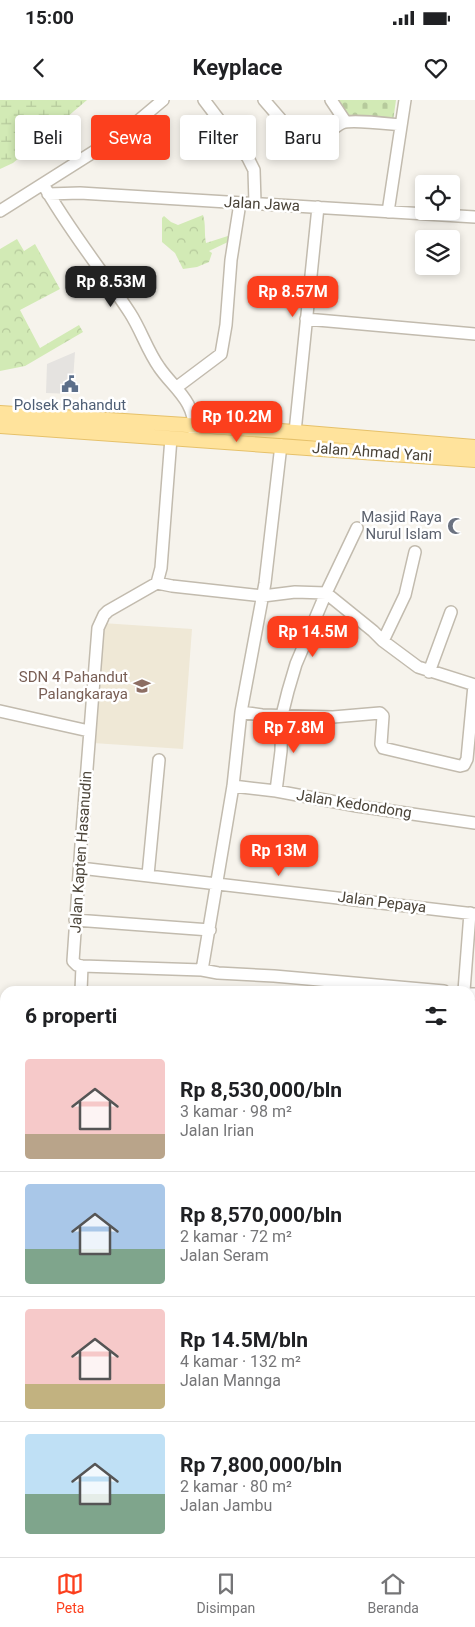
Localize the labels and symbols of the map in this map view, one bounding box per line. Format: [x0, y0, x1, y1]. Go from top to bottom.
street label: Jalan Jawa [224, 193, 300, 215]
pin: Rp 8.53M [59, 266, 163, 308]
pin: Rp 8.57M [241, 276, 345, 318]
public building icon: Polsek Pahandut [60, 374, 80, 394]
place label: Polsek Pahandut [14, 396, 126, 414]
pin: Rp 10.2M [185, 400, 289, 443]
street label: Jalan Ahmad Yani [311, 439, 433, 465]
place label: Masjid Raya Nurul Islam [361, 508, 442, 543]
mosque icon: Masjid Raya Nurul Islam [446, 516, 466, 536]
pin: Rp 14.5M [261, 616, 365, 658]
place label: SDN 4 Pahandut Palangkaraya [19, 668, 128, 703]
school or university icon: SDN 4 Pahandut Palangkaraya [132, 676, 152, 696]
pin: Rp 7.8M [248, 712, 340, 754]
street label: Jalan Kapten Hasanudin [66, 770, 96, 934]
street label: Jalan Kedondong [295, 786, 413, 822]
pin: Rp 13M [238, 834, 320, 877]
street label: Jalan Pepaya [337, 888, 427, 916]

